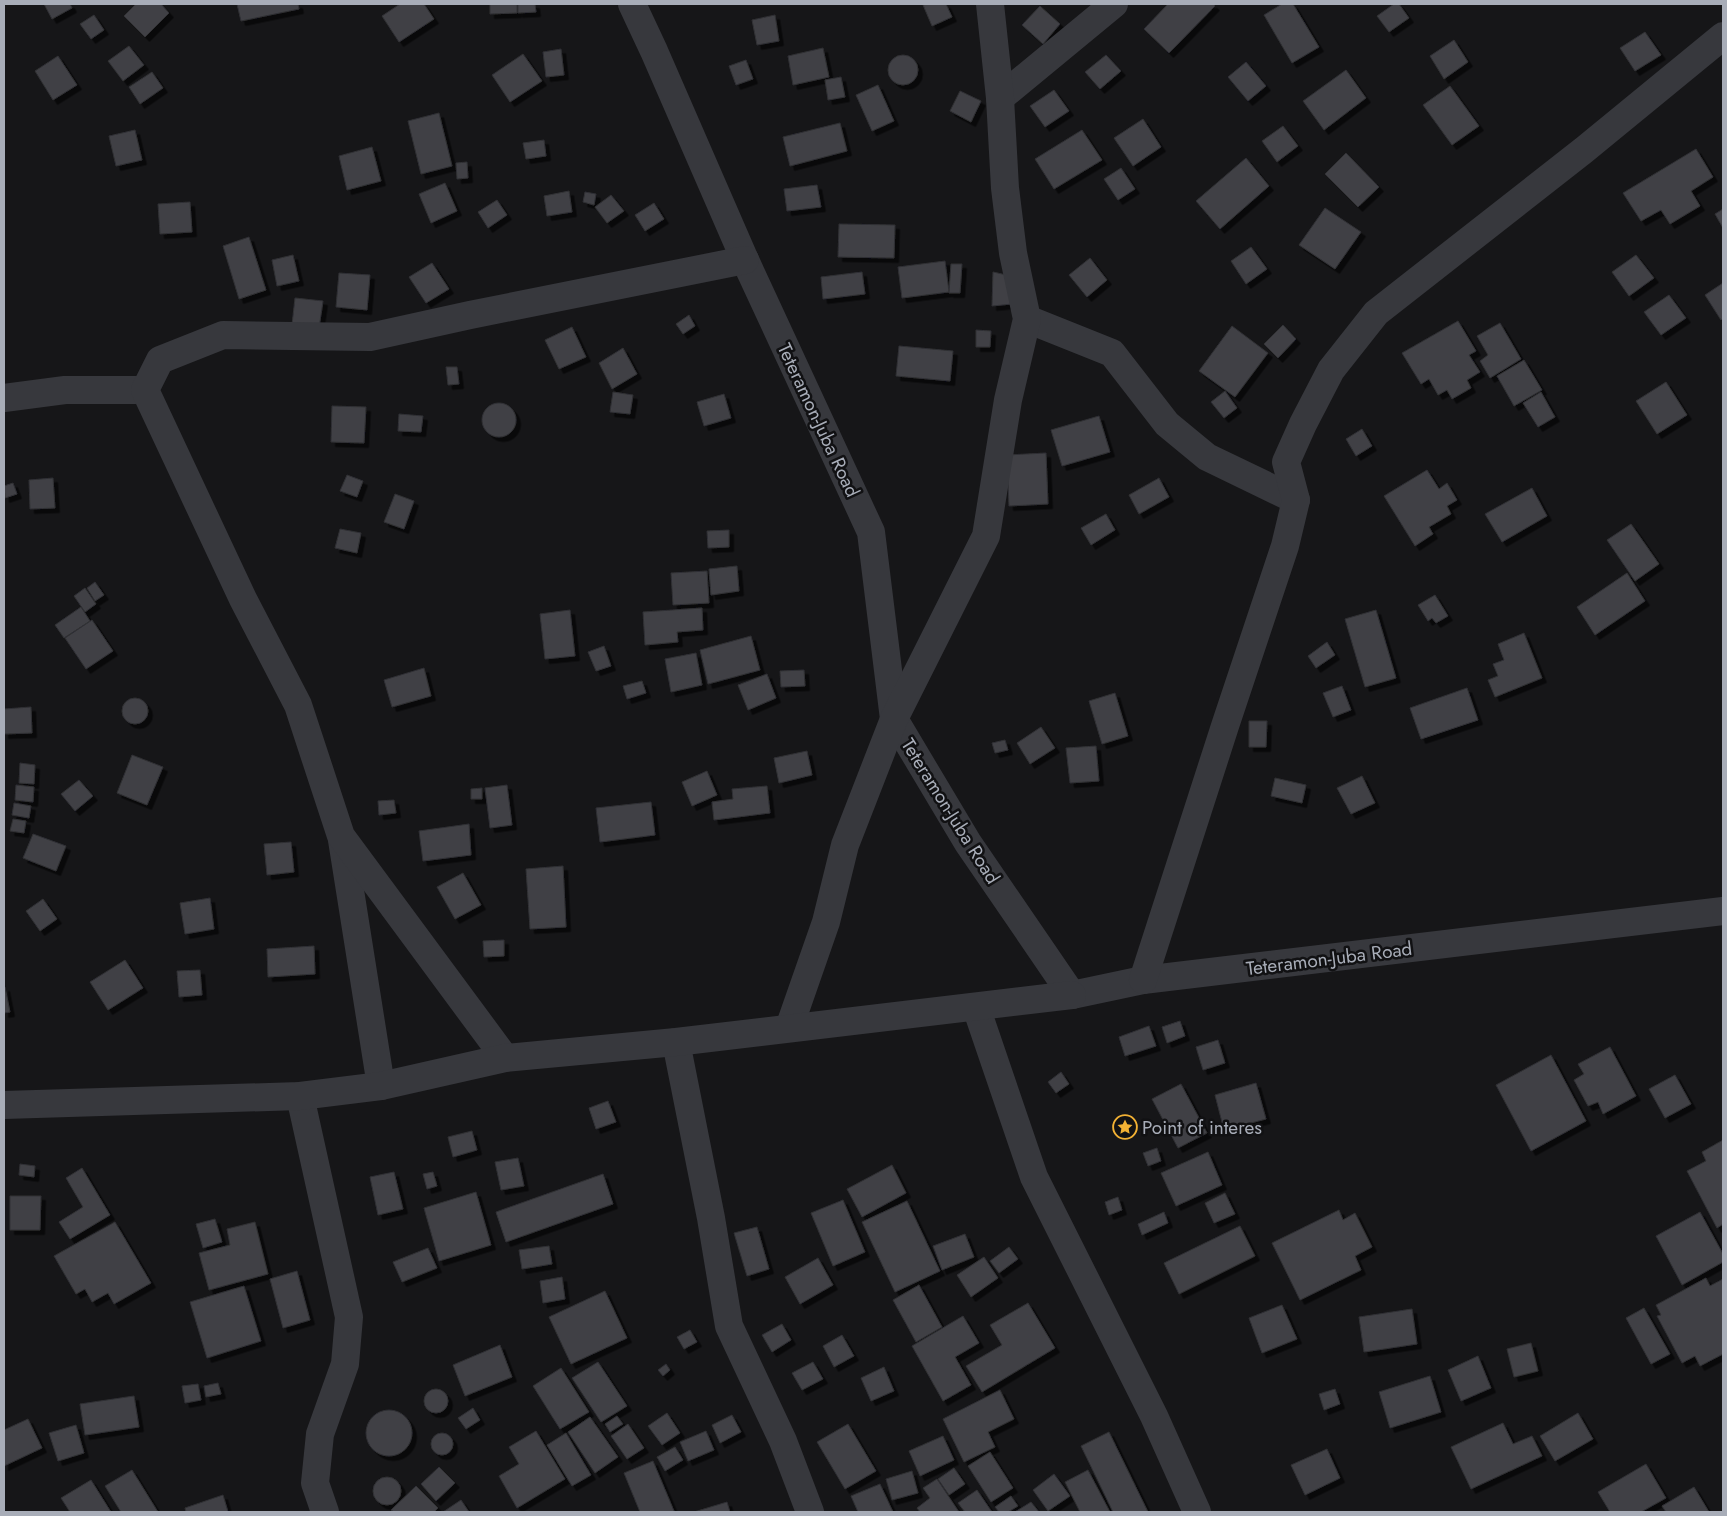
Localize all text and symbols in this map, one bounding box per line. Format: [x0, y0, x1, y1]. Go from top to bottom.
street label: Teteramon-Juba Road [771, 339, 866, 502]
street label: Teteramon-Juba Road [895, 733, 1006, 889]
street label: Teteramon-Juba Road [1244, 935, 1414, 982]
place icon: Point of interes [1112, 1114, 1138, 1140]
place label: Point of interes [1142, 1114, 1262, 1141]

